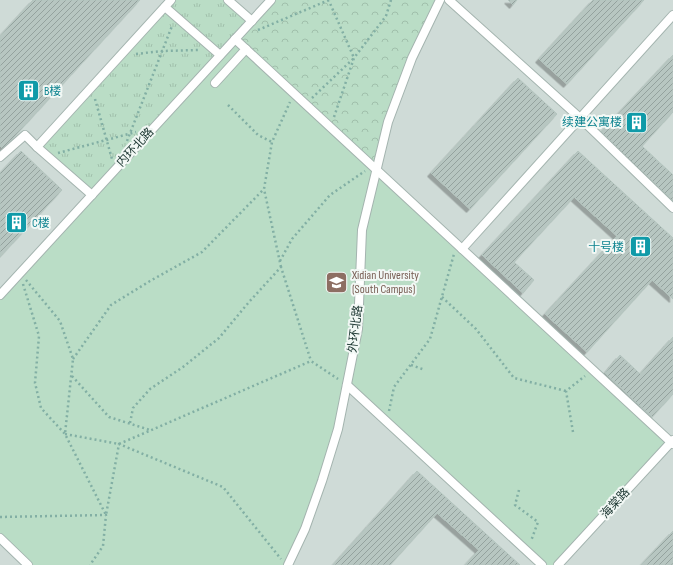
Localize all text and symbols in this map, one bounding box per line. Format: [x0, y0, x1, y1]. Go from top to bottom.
building icon: B楼 [15, 78, 41, 104]
place label: B楼 [44, 84, 61, 99]
building icon: 续建公寓楼 [624, 109, 650, 135]
place label: 续建公寓楼 [562, 115, 622, 130]
street label: 内环北路 [114, 125, 157, 170]
building icon: C楼 [3, 210, 29, 236]
place label: C楼 [32, 216, 50, 231]
building icon: 十号楼 [627, 234, 653, 260]
place label: 十号楼 [588, 240, 624, 255]
place label: Xidian University (South Campus) [351, 268, 419, 297]
school or university icon: Xidian University (South Campus) [323, 269, 349, 295]
street label: 外环北路 [345, 304, 366, 354]
street label: 海棠路 [598, 485, 633, 522]

